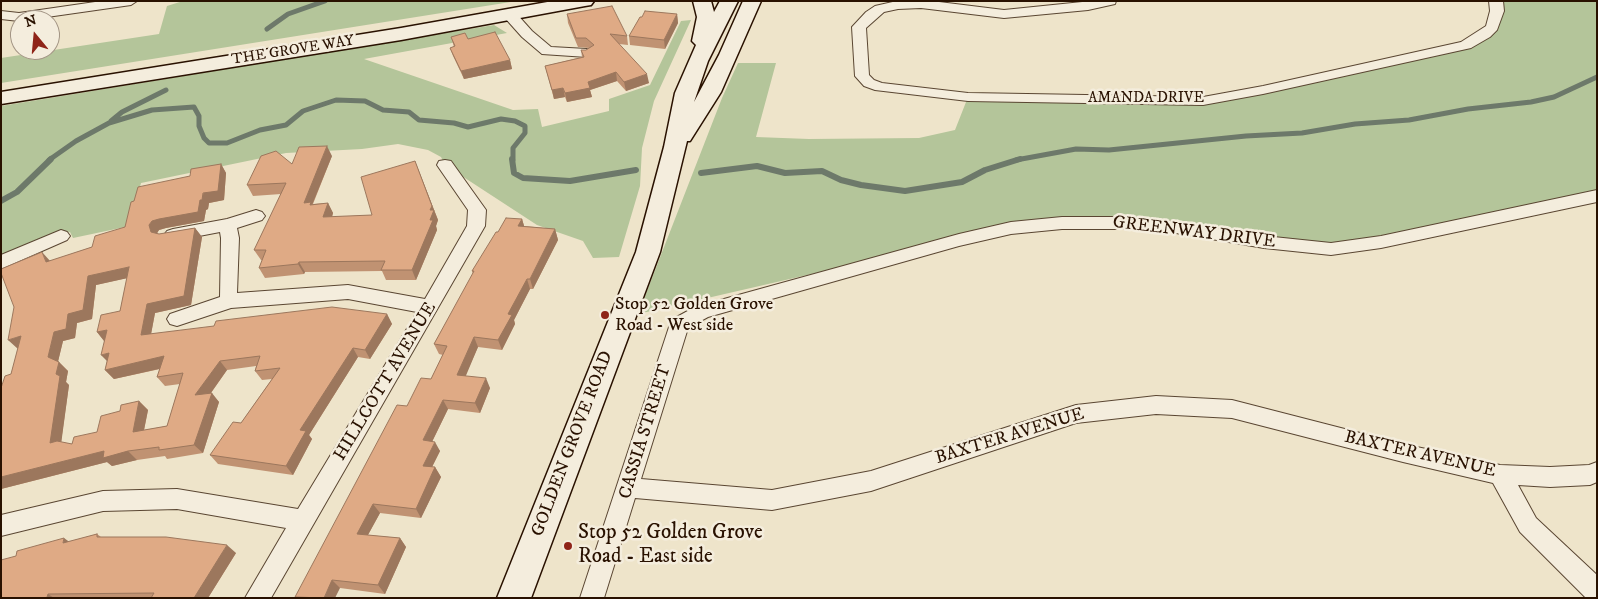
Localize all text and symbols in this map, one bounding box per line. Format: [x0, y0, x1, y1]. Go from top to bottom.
north arrow [10, 10, 60, 60]
text: N [23, 11, 39, 32]
street label: THE GROVE WAY [230, 32, 356, 70]
street label: AMANDA DRIVE [1088, 90, 1204, 108]
street label: GREENWAY DRIVE [1111, 212, 1277, 254]
place label: Stop 52 Golden Grove Road - West side [615, 294, 773, 336]
street label: HILLCOTT AVENUE [330, 299, 442, 465]
marker: Stop 52 Golden Grove Road - West side [599, 309, 611, 321]
street label: GOLDEN GROVE ROAD [528, 348, 618, 540]
street label: CASSIA STREET [615, 362, 677, 502]
street label: BAXTER AVENUE [933, 404, 1087, 470]
street label: BAXTER AVENUE [1342, 427, 1498, 483]
place label: Stop 52 Golden Grove Road - East side [578, 521, 763, 571]
marker: Stop 52 Golden Grove Road - East side [562, 540, 574, 552]

